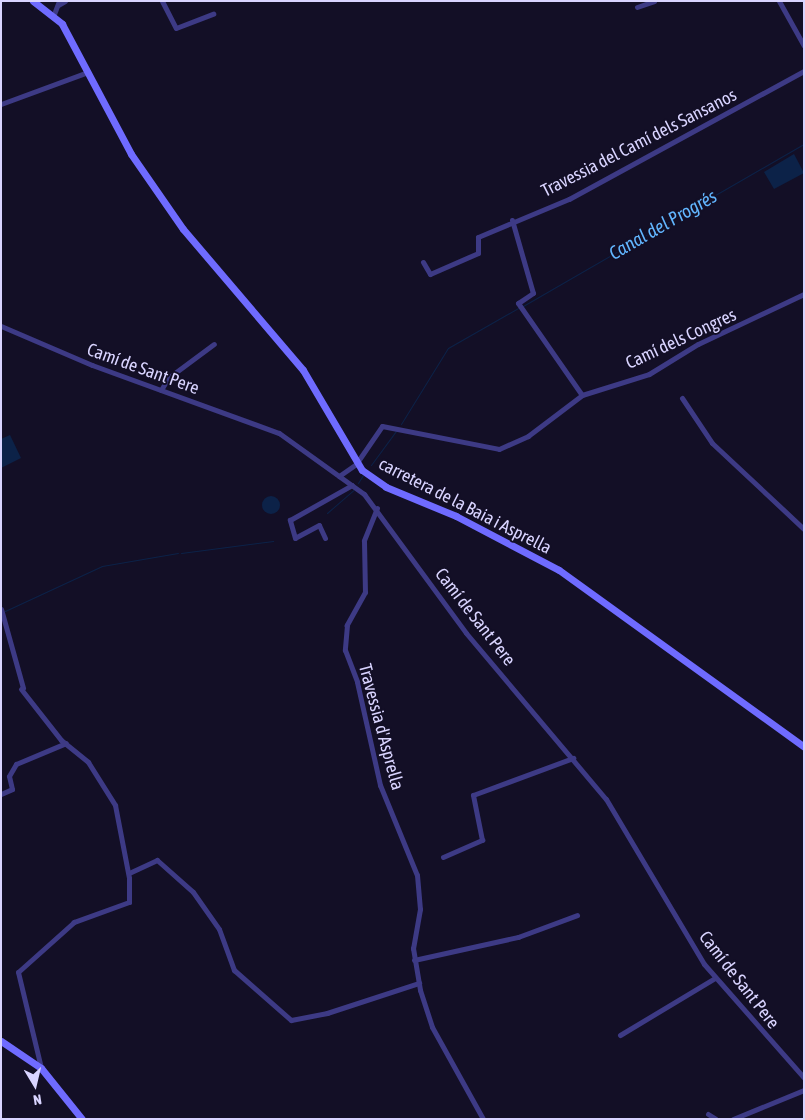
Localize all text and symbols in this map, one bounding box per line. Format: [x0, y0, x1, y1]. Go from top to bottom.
street label: Travessia del Camí dels Sansanos [538, 84, 740, 202]
water label: Canal del Progrés [605, 185, 721, 265]
street label: Camí dels Congres [622, 304, 740, 374]
street label: Camí de Sant Pere [84, 339, 202, 399]
street label: carretera de la Baia i Asprella [375, 453, 555, 559]
street label: Camí de Sant Pere [430, 564, 520, 670]
street label: Travessia d'Asprella [354, 662, 408, 792]
street label: Camí de Sant Pere [694, 927, 784, 1033]
north arrow [10, 1060, 60, 1110]
text: N [32, 1091, 43, 1108]

